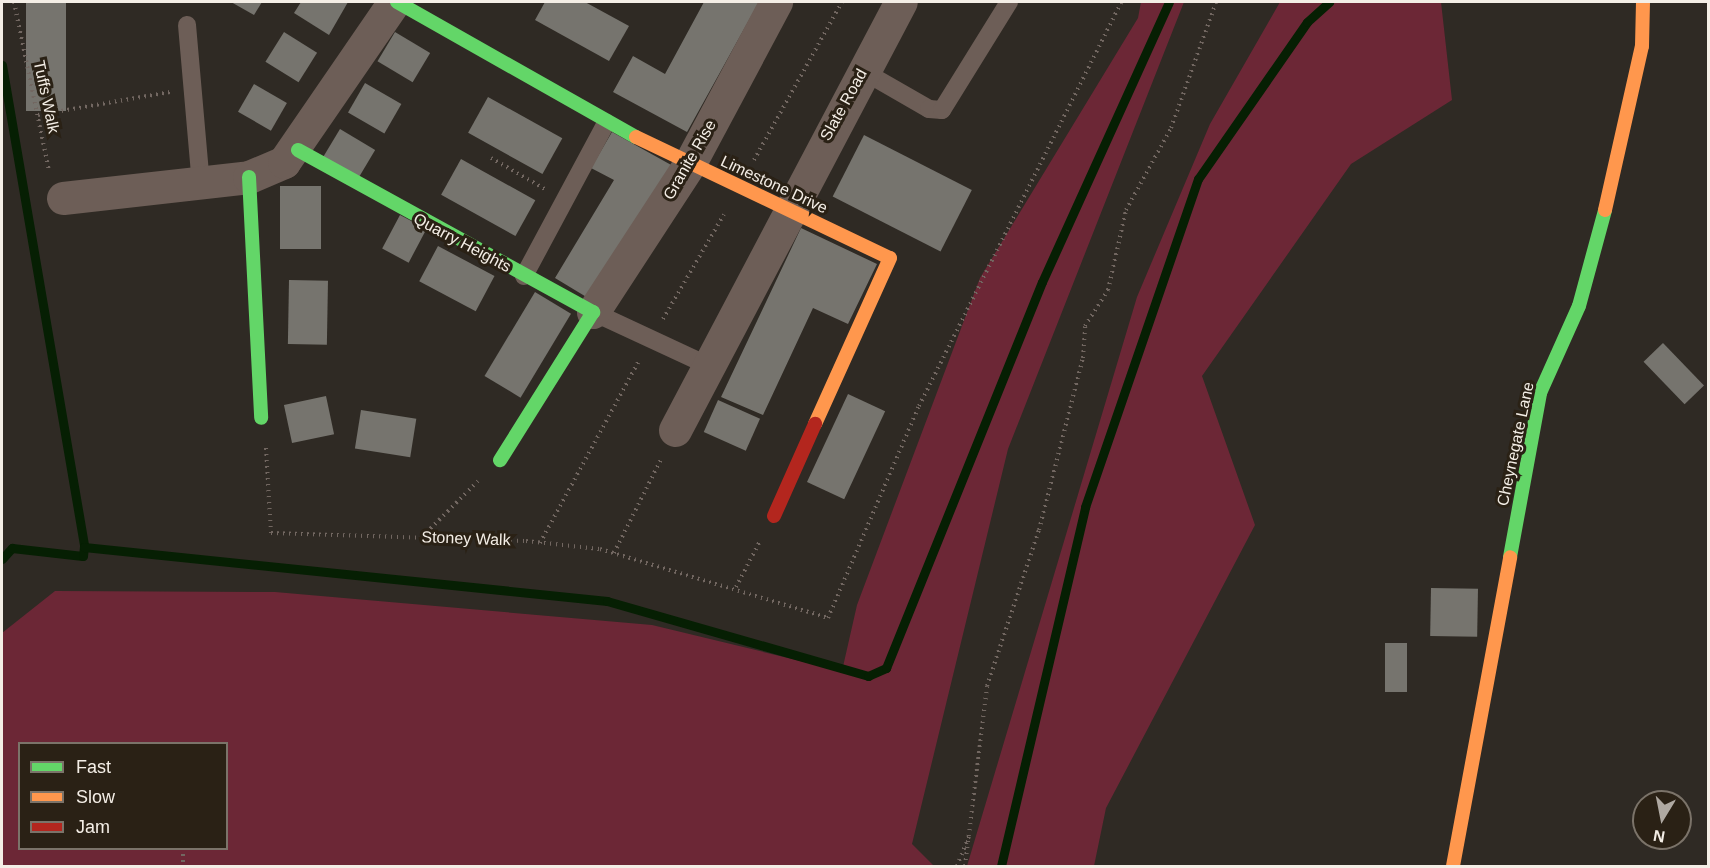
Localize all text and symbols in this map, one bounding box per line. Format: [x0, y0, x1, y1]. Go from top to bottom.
street label: Tuffs Walk [29, 59, 63, 135]
street label: Slate Road [816, 66, 872, 144]
street label: Granite Rise [659, 117, 721, 203]
street label: Limestone Drive [718, 152, 830, 218]
street label: Quarry Heights [410, 209, 514, 277]
street label: Cheynegate Lane [1493, 380, 1539, 508]
street label: Stoney Walk [421, 528, 511, 550]
legend [18, 742, 228, 850]
text: Fast [76, 757, 111, 777]
text: Slow [76, 787, 115, 807]
north arrow [1632, 790, 1692, 850]
text: Jam [76, 817, 110, 837]
text: N [1652, 827, 1666, 846]

